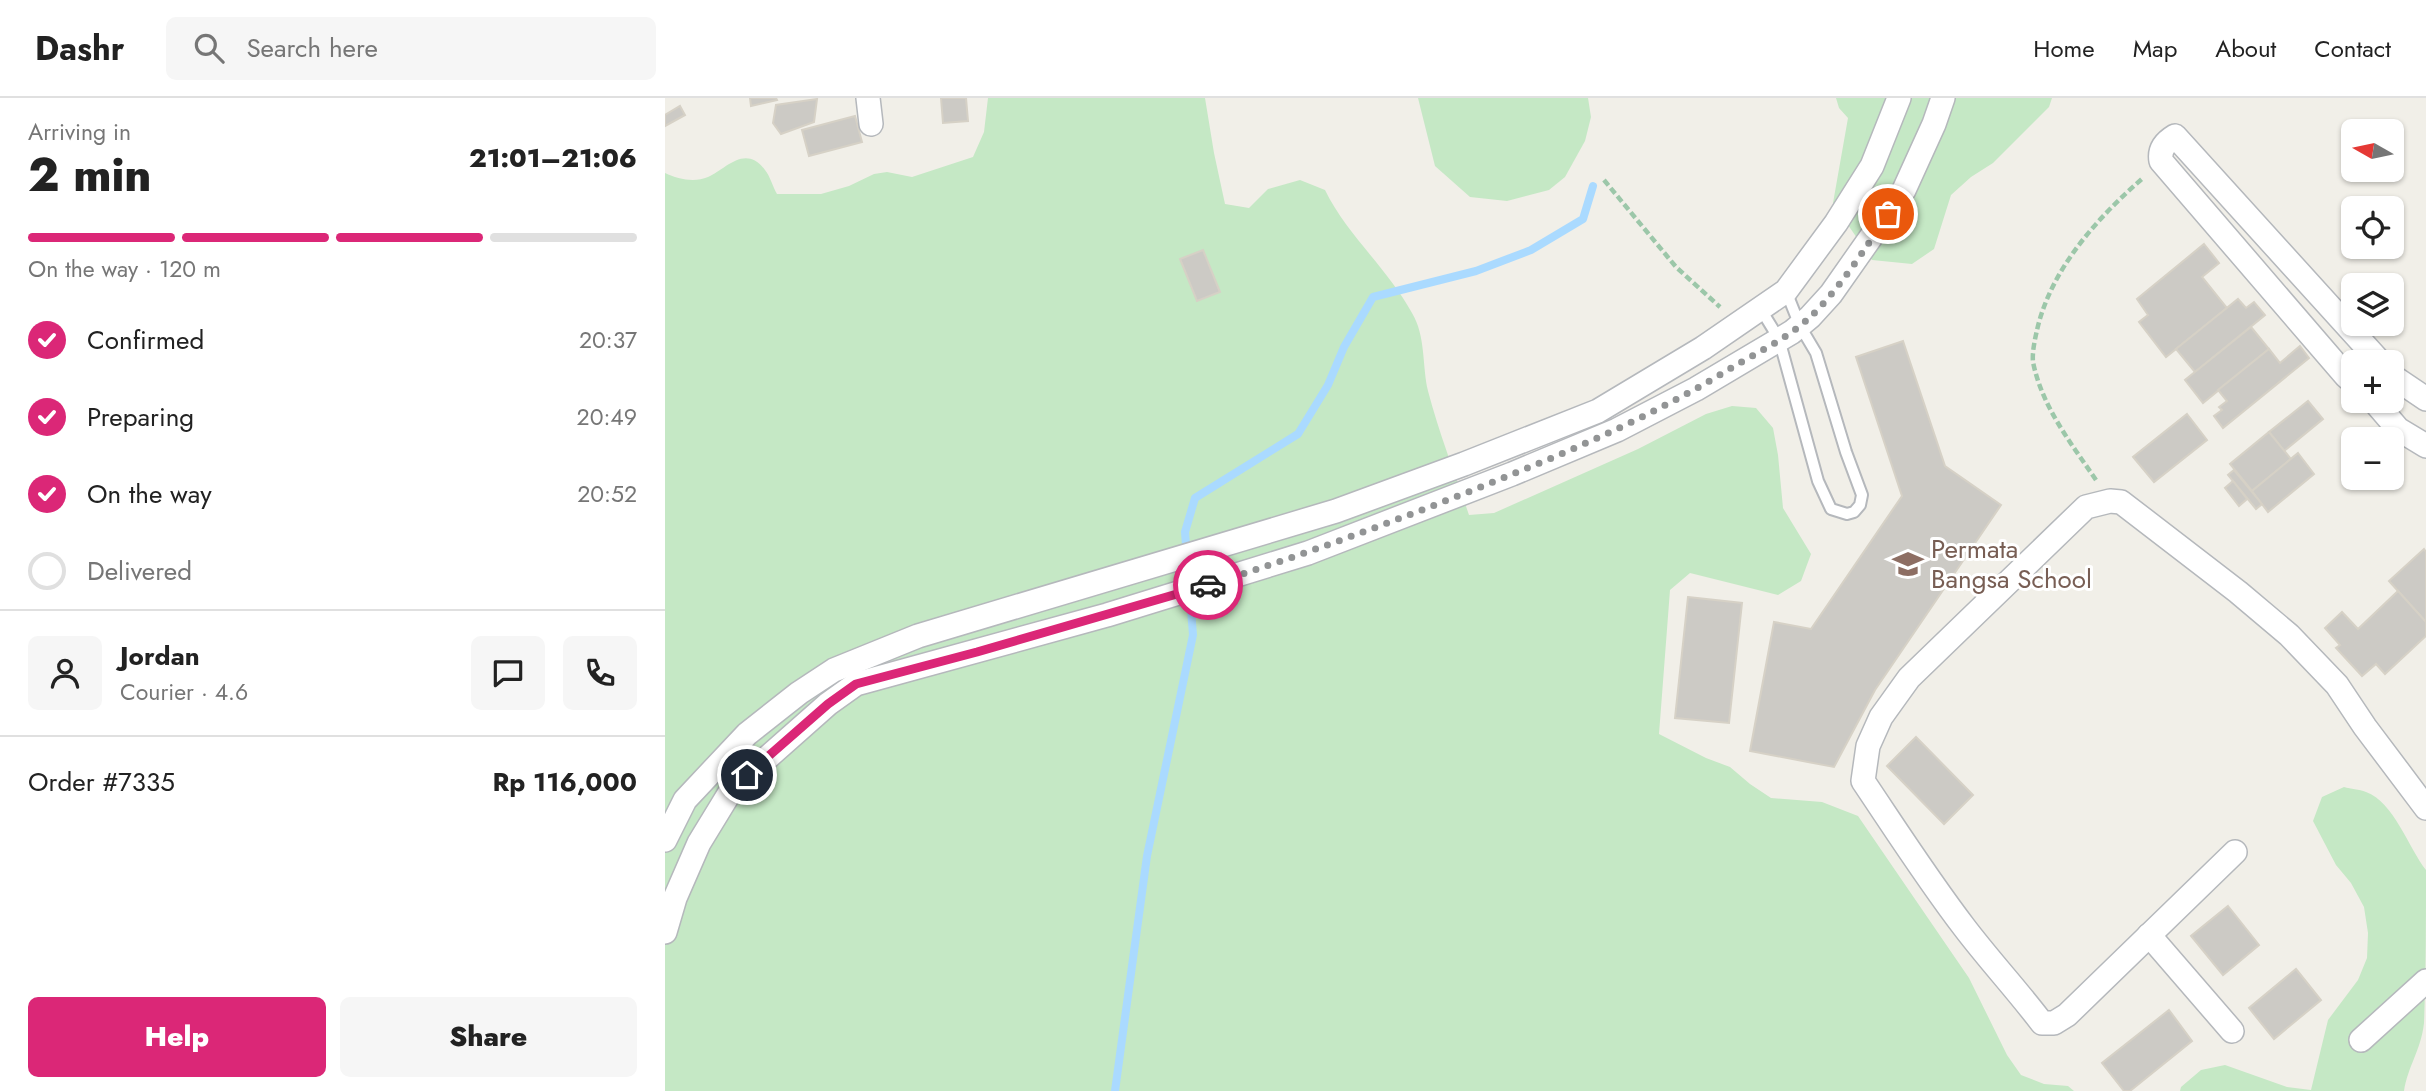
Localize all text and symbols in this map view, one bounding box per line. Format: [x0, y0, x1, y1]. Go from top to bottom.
search box [166, 17, 656, 80]
text: Dashr [35, 25, 124, 72]
icon: search [190, 29, 228, 67]
text: Search here [246, 29, 378, 67]
text: Home [2033, 31, 2095, 66]
text: Map [2133, 31, 2177, 66]
text: About [2215, 31, 2276, 66]
text: Contact [2314, 31, 2391, 66]
text: Arriving in [28, 115, 131, 149]
north arrow [2341, 119, 2405, 182]
map controls [2341, 119, 2404, 490]
text: 21:01–21:06 [469, 139, 637, 177]
text: 2 min [28, 142, 152, 208]
pin [1858, 184, 1918, 244]
icon: bag [1869, 195, 1907, 233]
button: locate [2341, 196, 2404, 259]
text: On the way · 120 m [28, 252, 221, 286]
button: layers [2341, 273, 2404, 336]
icon: check [28, 321, 66, 359]
text: Confirmed [87, 321, 204, 359]
text: 20:37 [579, 323, 637, 357]
button: + [2341, 350, 2404, 413]
icon: check [28, 398, 66, 436]
text: Preparing [87, 398, 194, 436]
text: 20:49 [577, 400, 637, 434]
button: − [2341, 427, 2404, 490]
icon: check [28, 475, 66, 513]
text: On the way [87, 475, 212, 513]
text: 20:52 [577, 477, 637, 511]
place label: Permata Bangsa School [1931, 530, 2092, 598]
school or university icon: Permata Bangsa School [1891, 547, 1925, 581]
courier [1173, 550, 1243, 620]
text: Delivered [87, 552, 192, 590]
icon: car [1189, 566, 1227, 604]
button: person [28, 636, 102, 710]
button: chat [471, 636, 545, 710]
button: phone [563, 636, 637, 710]
text: Jordan [120, 637, 200, 675]
text: Courier · 4.6 [120, 675, 248, 709]
pin [717, 745, 777, 805]
icon: home [728, 756, 766, 794]
text: Order #7335 [28, 763, 175, 801]
text: Rp 116,000 [492, 763, 637, 801]
button: Help [28, 997, 326, 1077]
button: Share [340, 997, 637, 1077]

